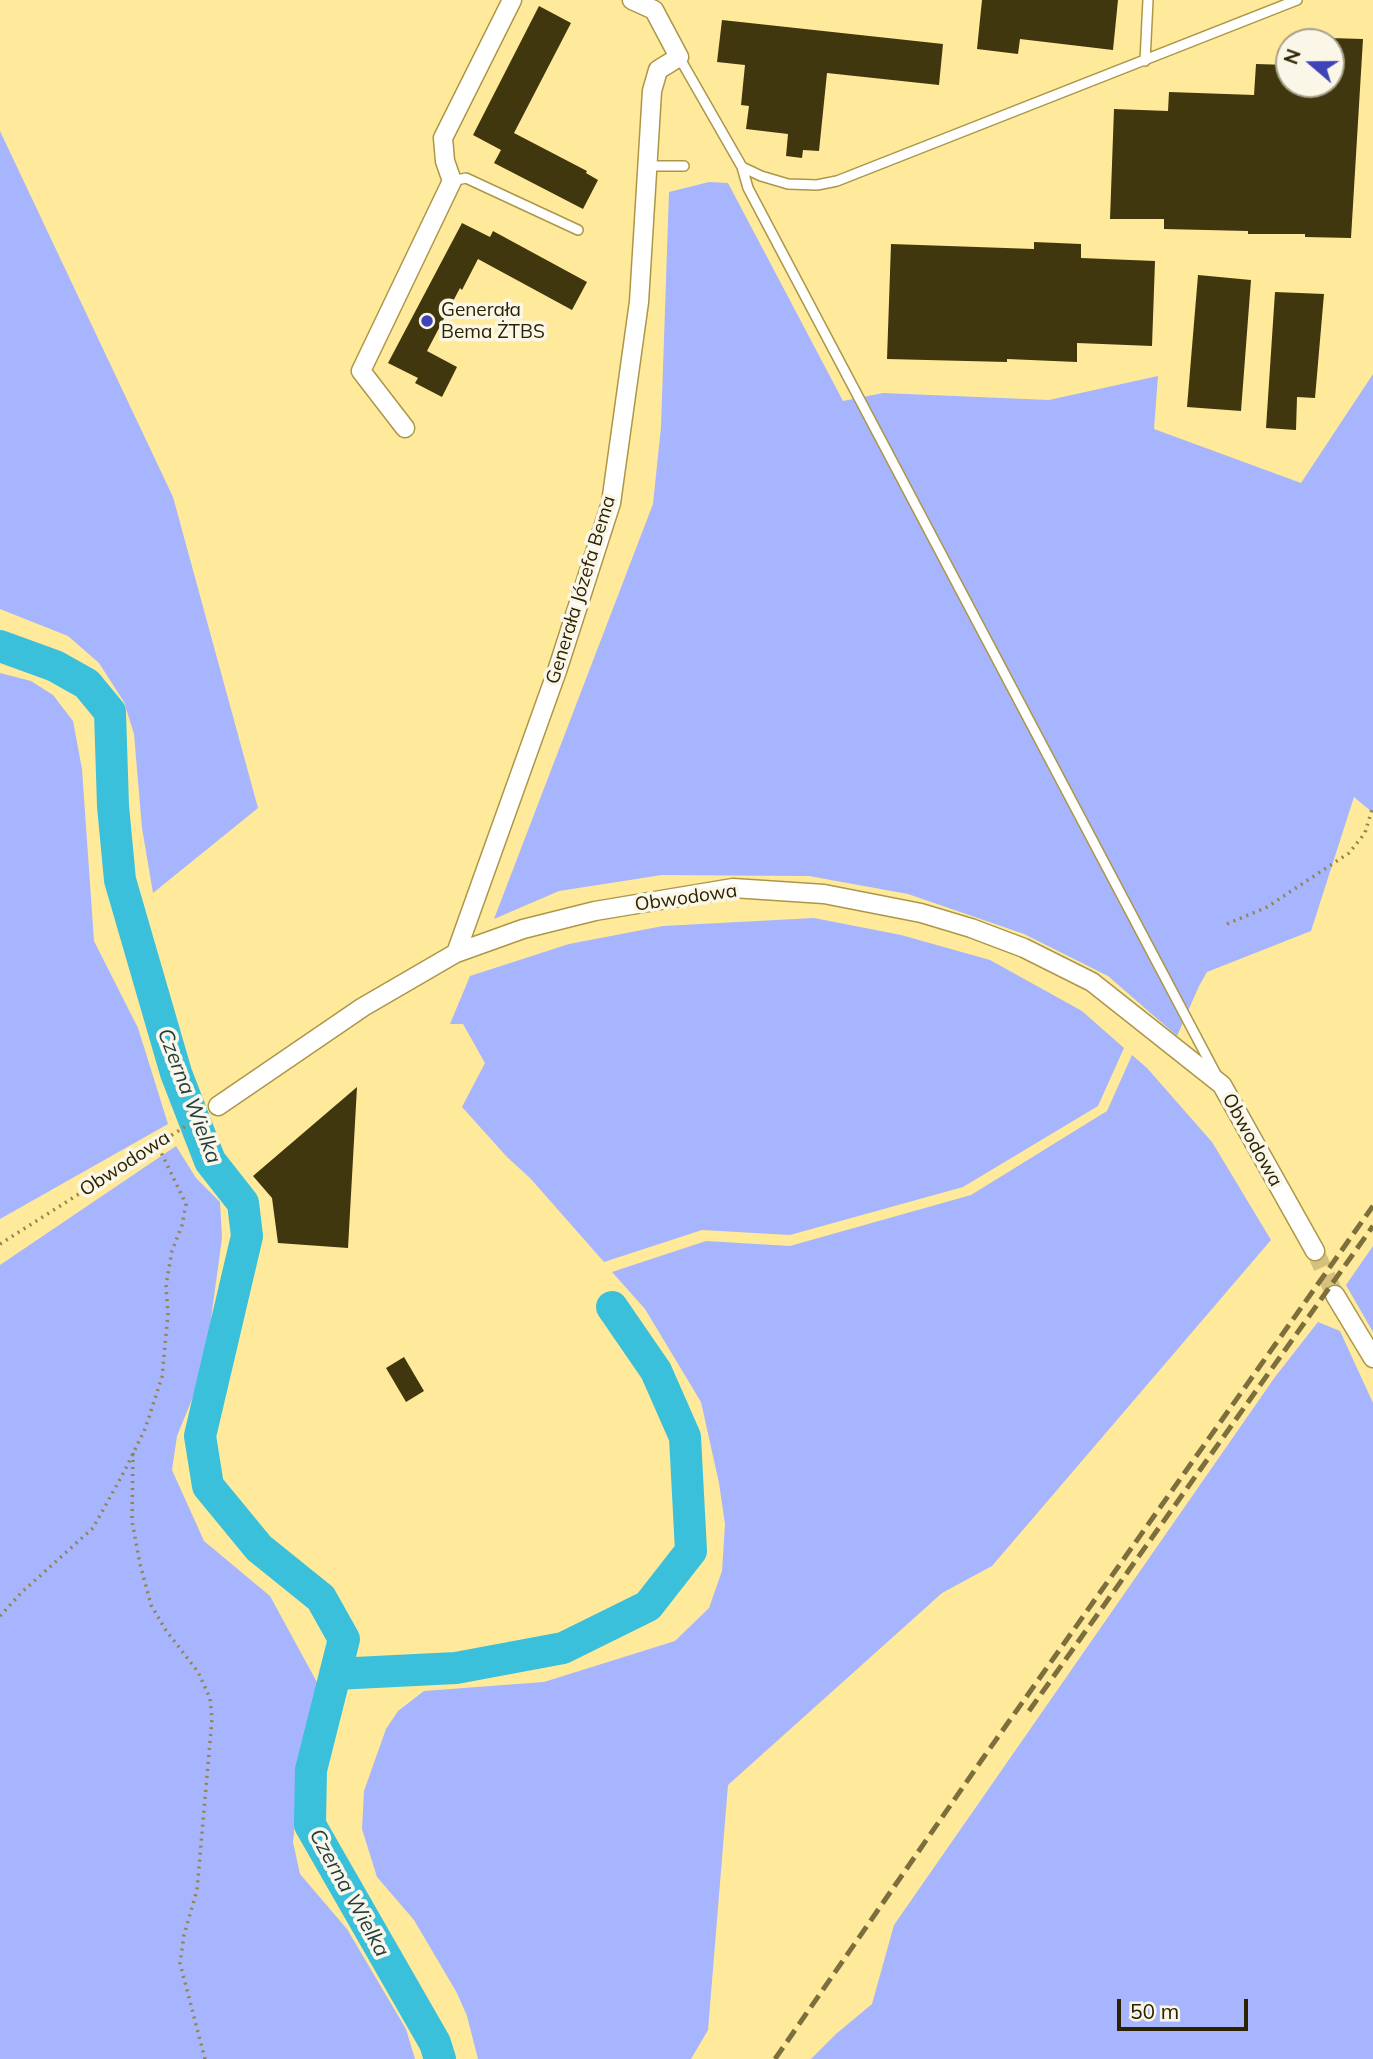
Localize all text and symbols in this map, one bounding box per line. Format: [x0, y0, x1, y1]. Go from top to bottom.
north arrow [1275, 28, 1345, 98]
text: N [1278, 46, 1306, 67]
place label: Generała Bema ŻTBS [441, 299, 545, 343]
marker: Generała Bema ŻTBS [419, 313, 435, 329]
street label: Generała Józefa Bema [541, 493, 621, 687]
street label: Obwodowa [633, 880, 739, 916]
water label: Czerna Wielka [152, 1025, 226, 1167]
street label: Obwodowa [1217, 1089, 1287, 1191]
street label: Obwodowa [76, 1126, 174, 1202]
water label: Czerna Wielka [304, 1825, 394, 1961]
scale bar [1121, 1986, 1252, 2030]
text: 50 m [1130, 1998, 1179, 2024]

